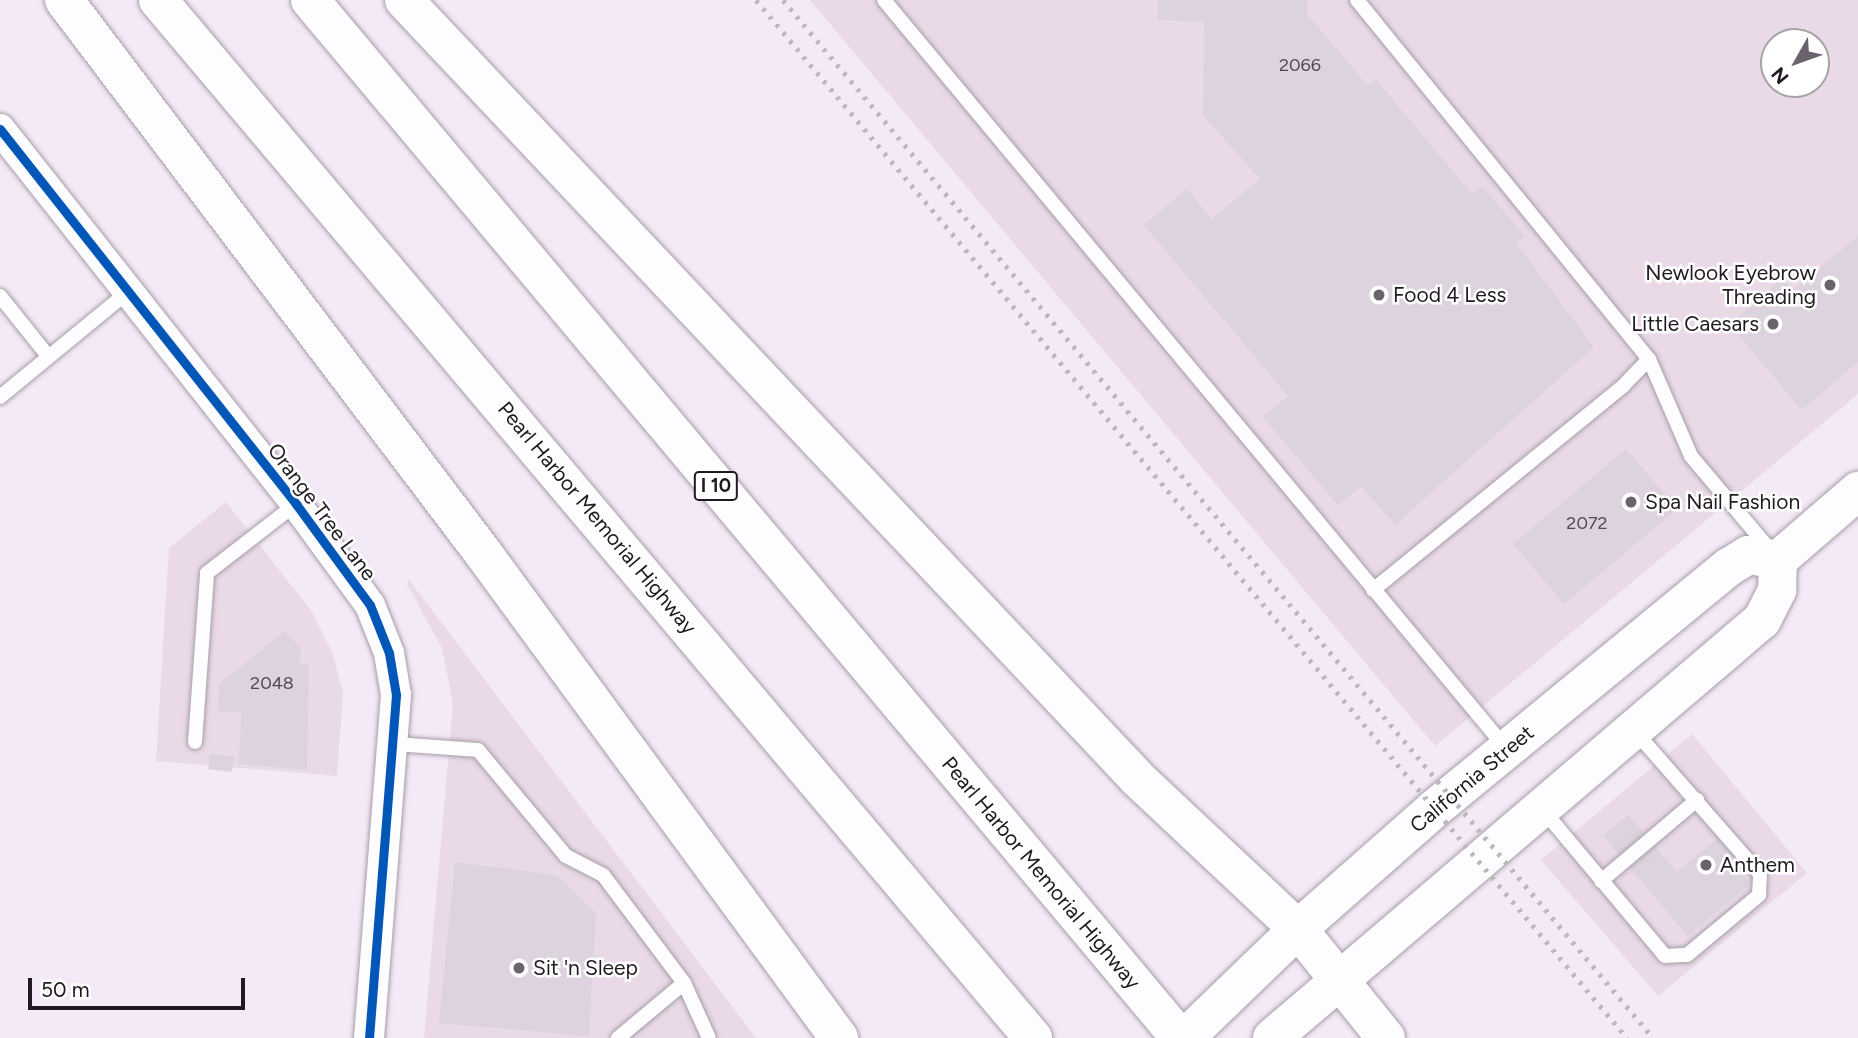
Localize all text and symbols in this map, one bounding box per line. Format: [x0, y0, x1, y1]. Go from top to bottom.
north arrow [1760, 28, 1830, 98]
house number: 2066 [1279, 54, 1321, 76]
text: N [1767, 63, 1794, 89]
place label: Newlook Eyebrow Threading [1645, 260, 1816, 310]
marker: Newlook Eyebrow Threading [1822, 277, 1838, 293]
place label: Food 4 Less [1393, 282, 1506, 308]
marker: Food 4 Less [1371, 287, 1387, 303]
place label: Little Caesars [1631, 311, 1759, 337]
marker: Little Caesars [1765, 316, 1781, 332]
street label: Pearl Harbor Memorial Highway [492, 397, 702, 639]
street label: Orange Tree Lane [262, 438, 382, 586]
road number: I 10 [693, 471, 739, 502]
place label: Spa Nail Fashion [1645, 489, 1800, 515]
marker: Spa Nail Fashion [1623, 494, 1639, 510]
house number: 2072 [1566, 512, 1608, 534]
house number: 2048 [250, 672, 294, 694]
street label: California Street [1405, 720, 1539, 838]
street label: Pearl Harbor Memorial Highway [936, 752, 1146, 994]
place label: Anthem [1720, 852, 1795, 878]
marker: Anthem [1698, 857, 1714, 873]
place label: Sit 'n Sleep [533, 955, 638, 981]
marker: Sit 'n Sleep [511, 960, 527, 976]
scale bar [32, 964, 248, 1008]
text: 50 m [41, 977, 90, 1002]

